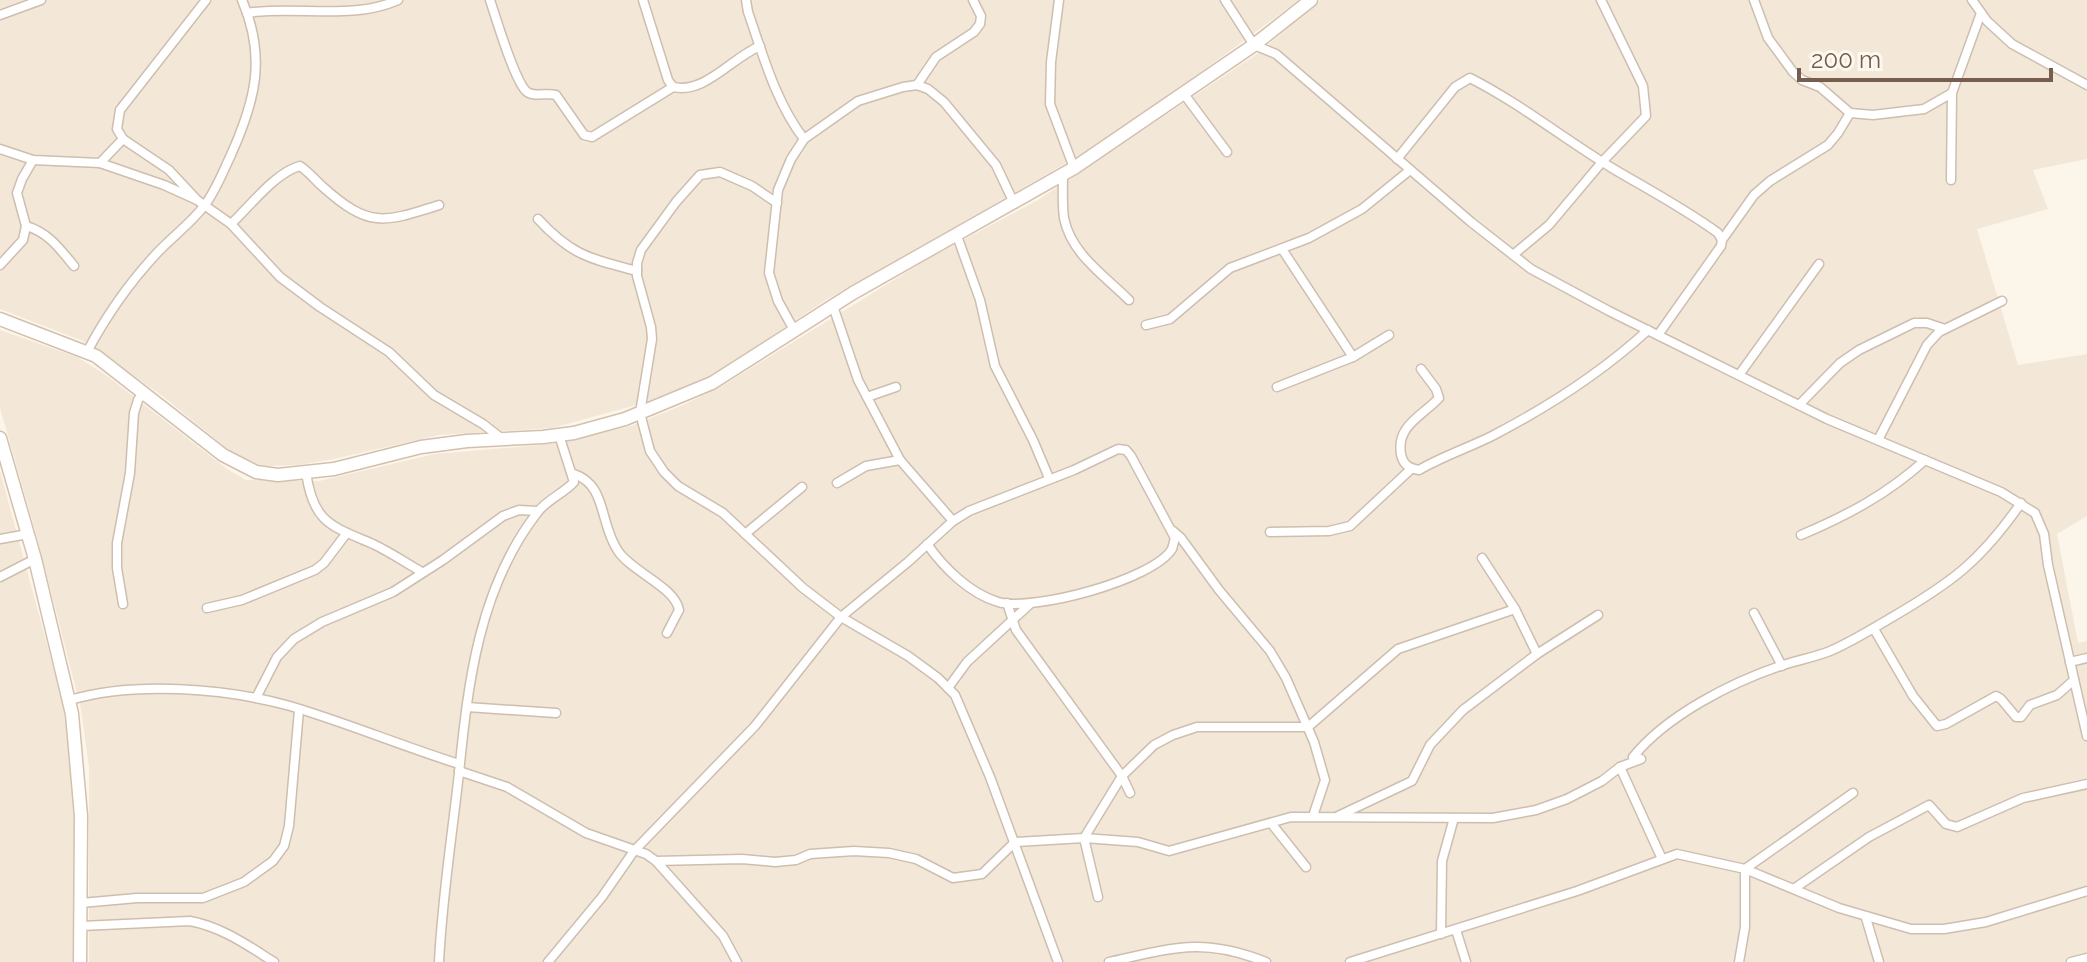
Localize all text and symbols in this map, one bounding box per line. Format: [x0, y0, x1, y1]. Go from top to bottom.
scale bar [1799, 32, 2051, 82]
text: 200 m [1811, 45, 1881, 74]

